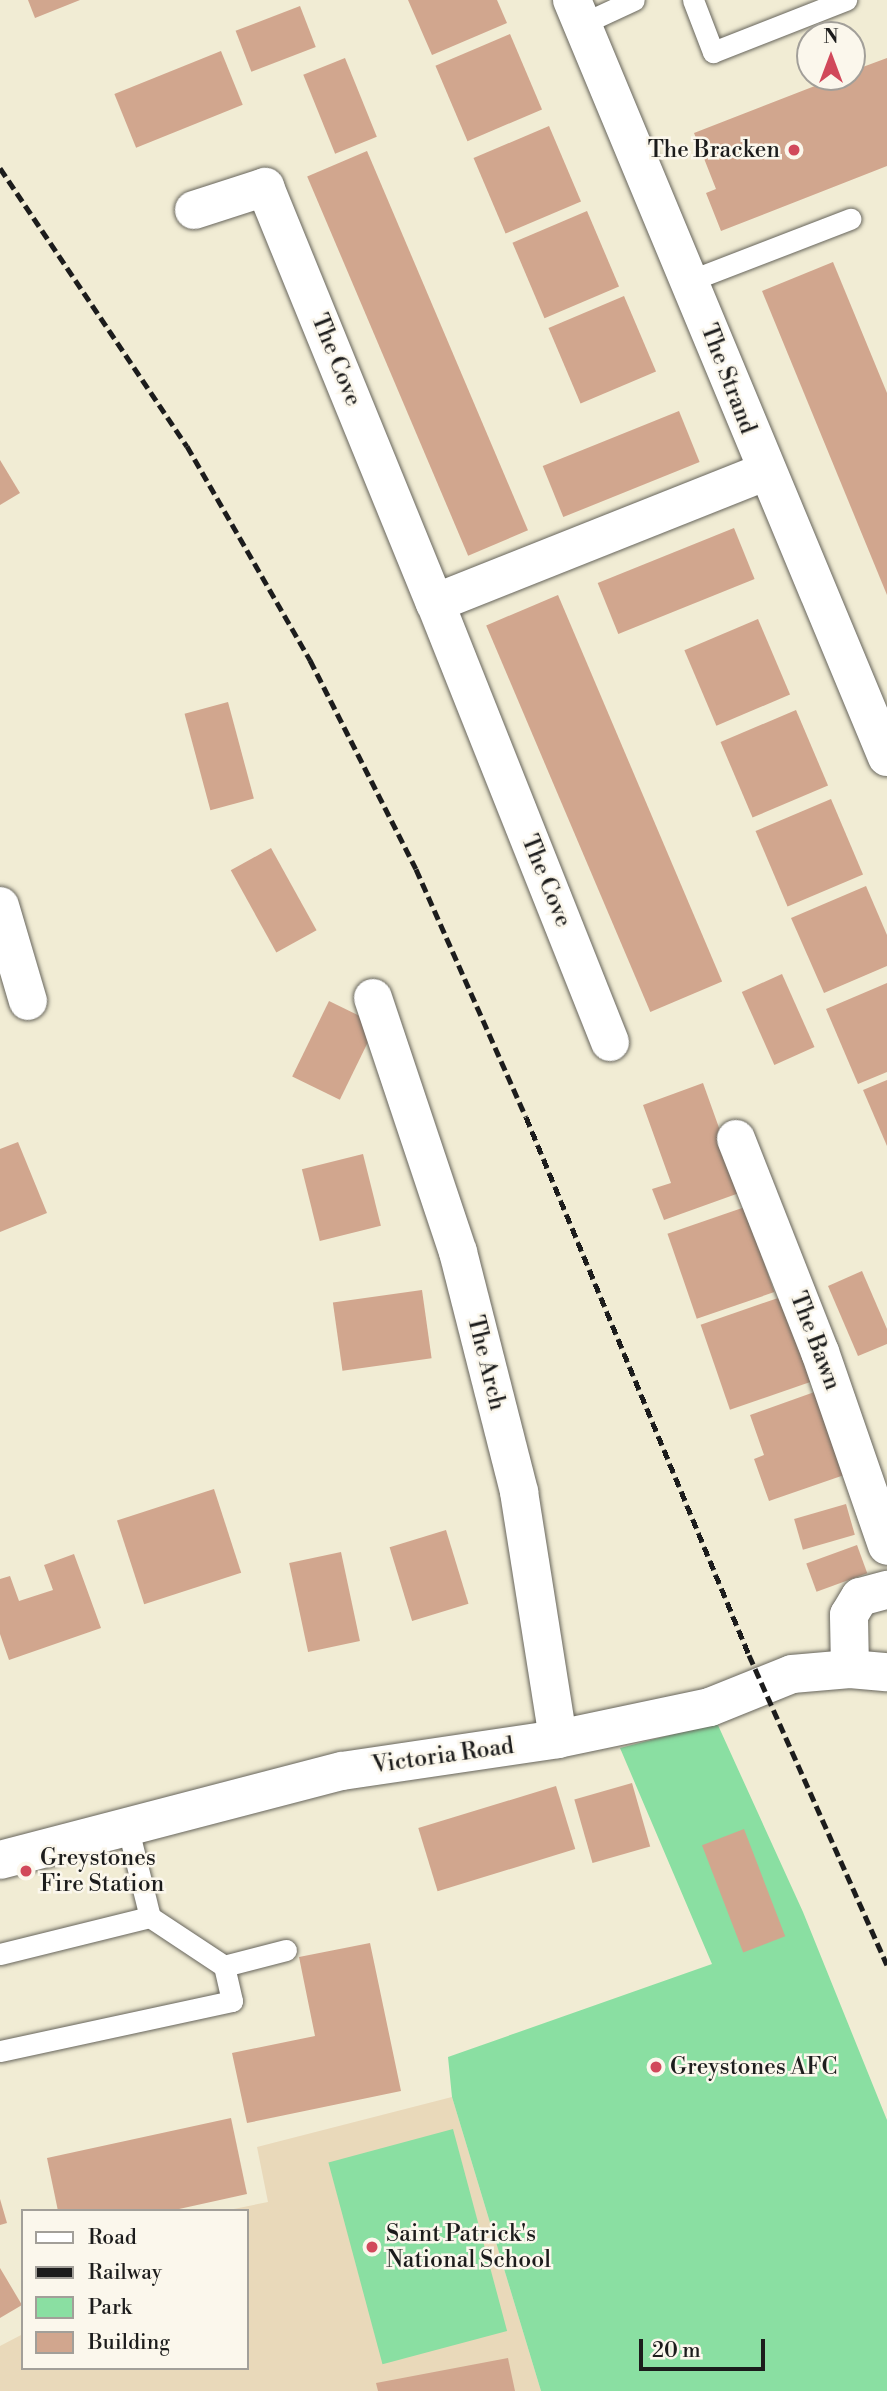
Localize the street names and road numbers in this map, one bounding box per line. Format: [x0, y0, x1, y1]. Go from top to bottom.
street label: The Cove [305, 310, 367, 410]
street label: The Strand [694, 320, 762, 438]
street label: The Cove [515, 831, 577, 931]
street label: The Bawn [784, 1288, 846, 1394]
street label: The Arch [461, 1313, 511, 1413]
street label: Victoria Road [370, 1732, 516, 1780]

